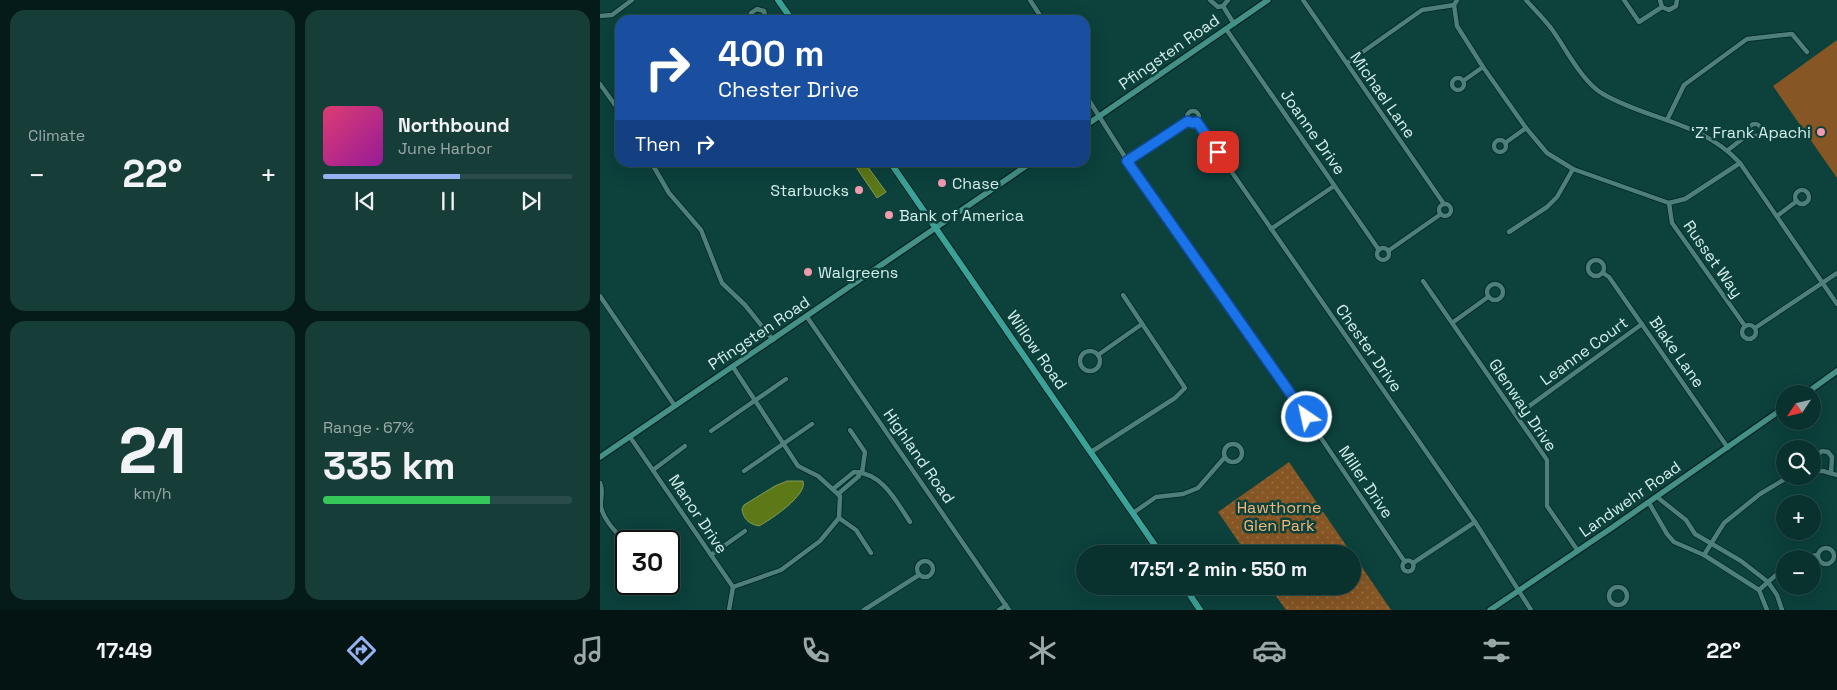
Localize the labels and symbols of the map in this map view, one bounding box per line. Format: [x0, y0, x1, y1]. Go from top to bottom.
street label: Pfingsten Road [1115, 9, 1223, 95]
street label: Michael Lane [1345, 48, 1421, 142]
street label: Joanne Drive [1276, 85, 1350, 179]
place label: ‘Z’ Frank Apachi [1691, 122, 1811, 143]
marker: ‘Z’ Frank Apachi [1815, 126, 1827, 138]
pin [1197, 131, 1239, 173]
place label: Chase [952, 173, 999, 194]
marker: Chase [936, 177, 948, 189]
place label: Starbucks [770, 180, 849, 201]
marker: Starbucks [853, 184, 865, 196]
place label: Bank of America [899, 205, 1024, 226]
marker: Bank of America [883, 209, 895, 221]
street label: Russet Way [1679, 216, 1747, 302]
place label: Walgreens [818, 262, 898, 283]
marker: Walgreens [802, 266, 814, 278]
street label: Pfingsten Road [704, 291, 814, 375]
street label: Chester Drive [1331, 300, 1407, 396]
street label: Willow Road [1002, 306, 1072, 394]
street label: Leanne Court [1536, 312, 1632, 390]
street label: Blake Lane [1645, 312, 1709, 392]
street label: Glenway Drive [1484, 355, 1562, 455]
north arrow [1776, 385, 1821, 430]
position arrow [1280, 390, 1332, 442]
street label: Highland Road [879, 404, 959, 508]
street label: Miller Drive [1334, 441, 1398, 523]
street label: Landwehr Road [1575, 456, 1685, 542]
street label: Manor Drive [664, 470, 732, 558]
park label: Hawthorne Glen Park [1237, 497, 1321, 536]
speed limit sign: 30 [615, 530, 680, 595]

